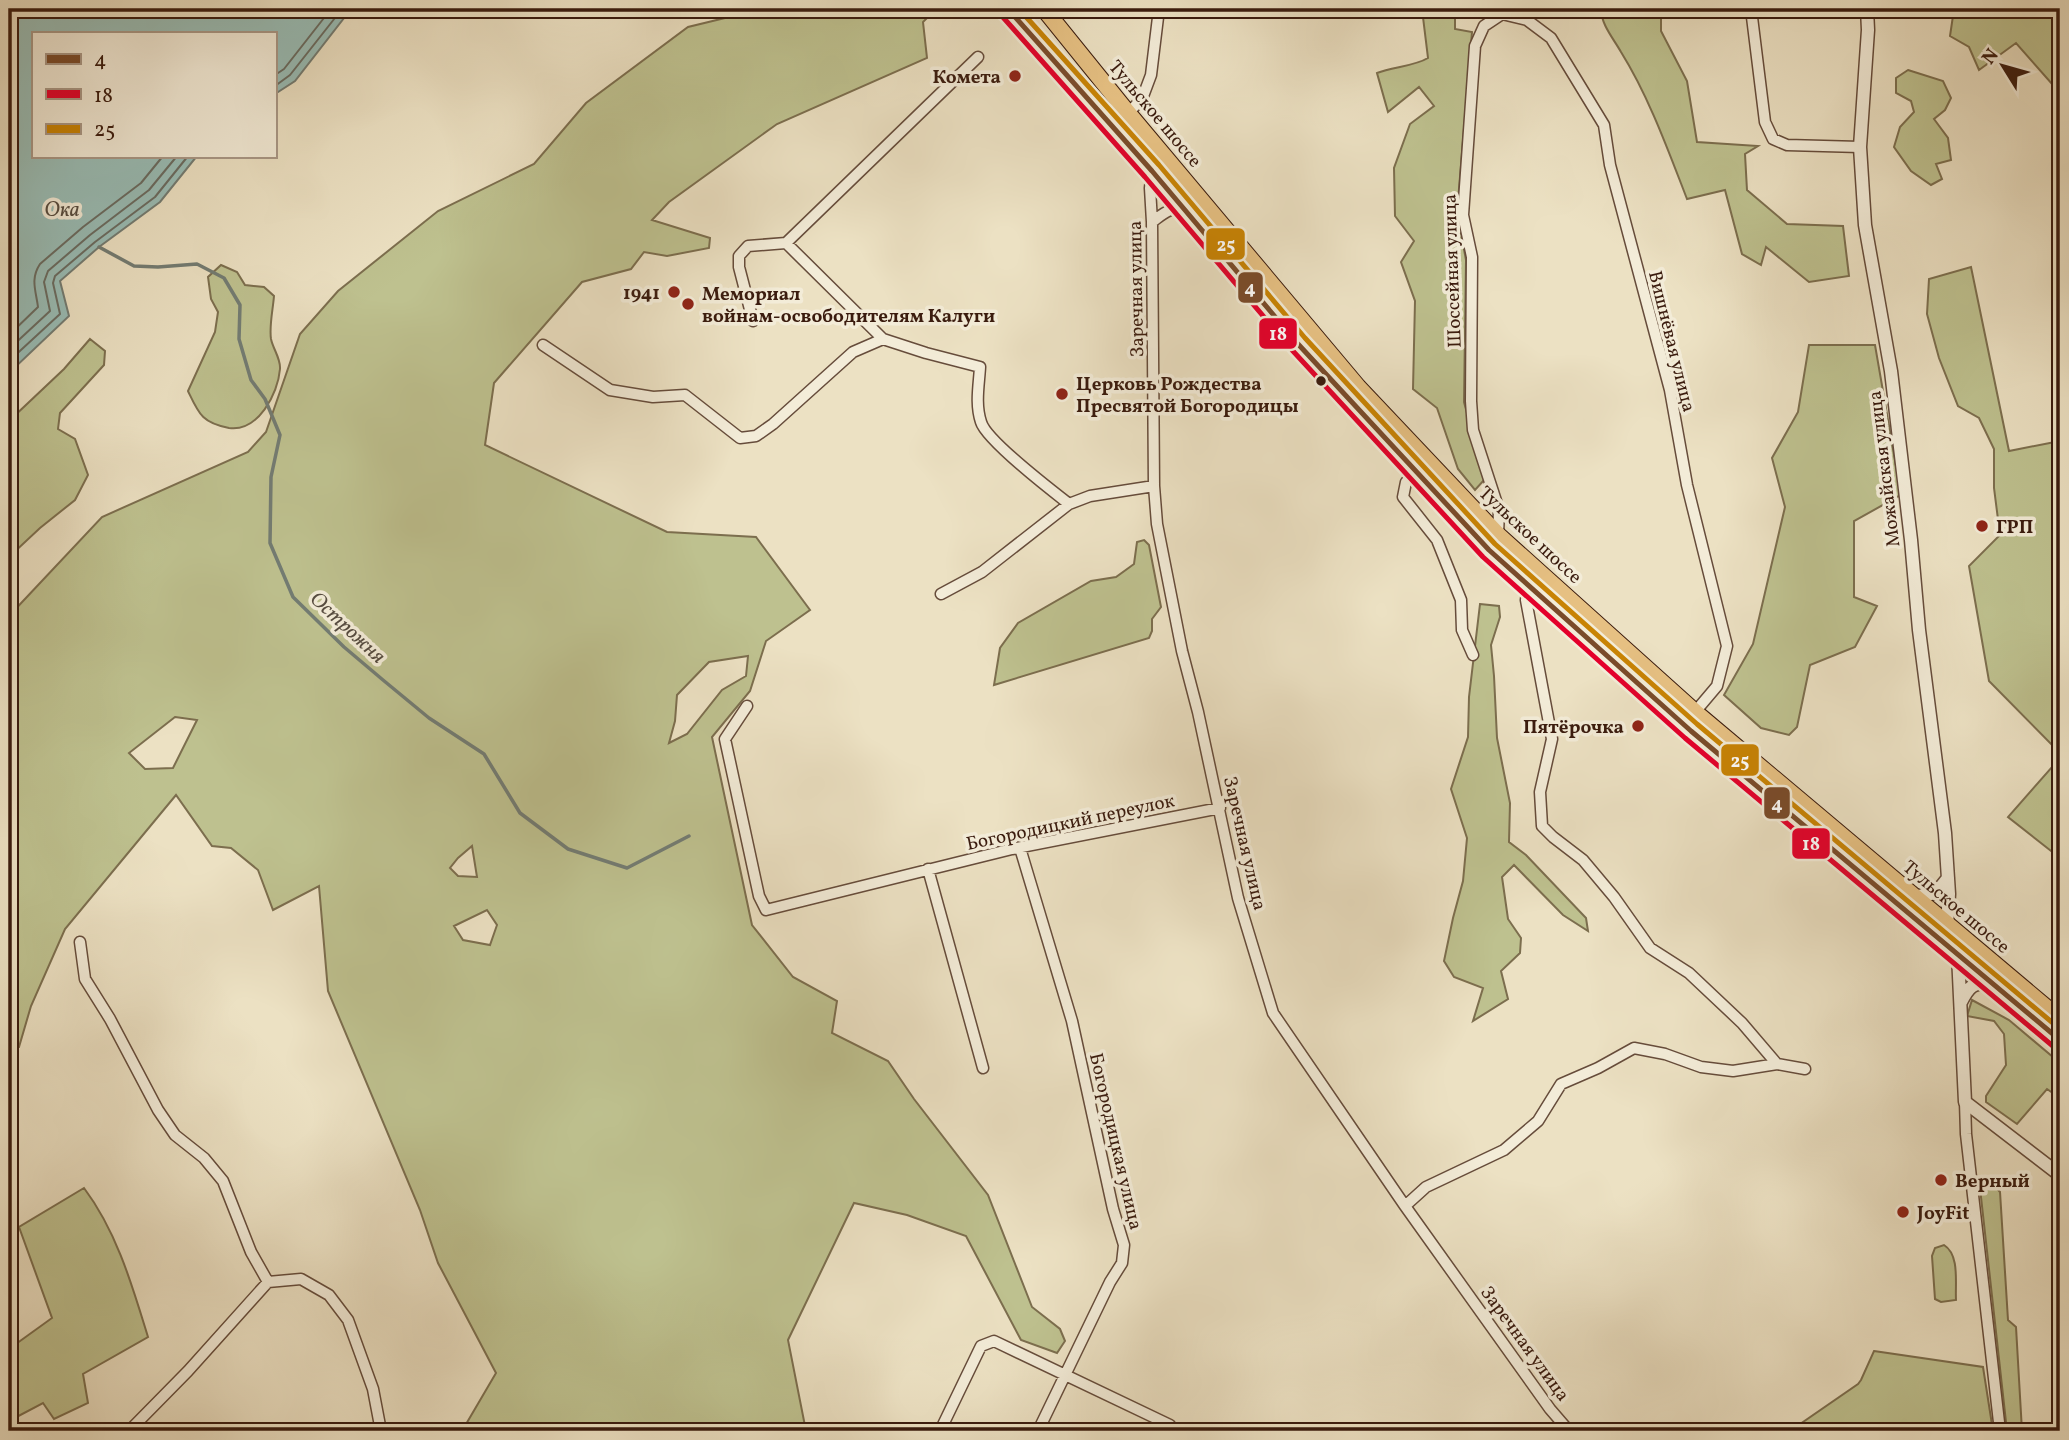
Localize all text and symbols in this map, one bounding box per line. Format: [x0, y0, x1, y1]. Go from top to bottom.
legend [32, 32, 276, 158]
north arrow [1968, 32, 2038, 102]
text: N [1976, 43, 2006, 70]
text: 4 [94, 46, 107, 75]
street label: Тульское шоссе [1102, 55, 1207, 173]
place label: Комета [932, 65, 1001, 91]
marker: Комета [1007, 68, 1023, 84]
text: 18 [94, 82, 113, 111]
text: 25 [94, 116, 115, 145]
street label: Шоссейная улица [1437, 194, 1469, 348]
water label: Ока [44, 196, 80, 225]
street label: Заречная улица [1123, 220, 1151, 358]
line badge: 25 [1205, 227, 1246, 261]
text: 25 [1216, 233, 1236, 259]
street label: Вишнёвая улица [1641, 268, 1701, 415]
line badge: 4 [1237, 271, 1264, 304]
text: 4 [1244, 276, 1256, 302]
place label: 1941 [623, 281, 660, 307]
place label: Мемориал войнам-освободителям Калуги [702, 282, 995, 330]
marker: 1941 [666, 284, 682, 300]
marker: Мемориал войнам-освободителям Калуги [680, 296, 696, 312]
line badge: 18 [1258, 317, 1298, 350]
text: 18 [1269, 322, 1287, 348]
place label: Церковь Рождества Пресвятой Богородицы [1076, 372, 1299, 420]
unlabelled marker [1314, 374, 1328, 388]
marker: Церковь Рождества Пресвятой Богородицы [1054, 386, 1070, 402]
street label: Можайская улица [1862, 389, 1907, 548]
street label: Тульское шоссе [1472, 481, 1587, 590]
place label: ГРП [1996, 515, 2033, 541]
marker: ГРП [1974, 518, 1990, 534]
water label: Острожня [303, 585, 391, 671]
place label: Пятёрочка [1523, 715, 1624, 741]
marker: Пятёрочка [1630, 718, 1646, 734]
line badge: 25 [1720, 743, 1760, 777]
text: 25 [1730, 749, 1750, 775]
street label: Заречная улица [1216, 774, 1272, 913]
line badge: 4 [1763, 786, 1791, 820]
street label: Богородицкий переулок [964, 788, 1177, 858]
text: 4 [1771, 792, 1783, 818]
line badge: 18 [1791, 827, 1831, 860]
text: 18 [1802, 832, 1820, 858]
street label: Тульское шоссе [1897, 855, 2015, 960]
street label: Богородицкая улица [1082, 1050, 1148, 1232]
place label: Верный [1955, 1169, 2030, 1195]
marker: Верный [1933, 1172, 1949, 1188]
place label: JoyFit [1916, 1201, 1970, 1227]
marker: JoyFit [1895, 1204, 1911, 1220]
street label: Заречная улица [1474, 1281, 1575, 1407]

